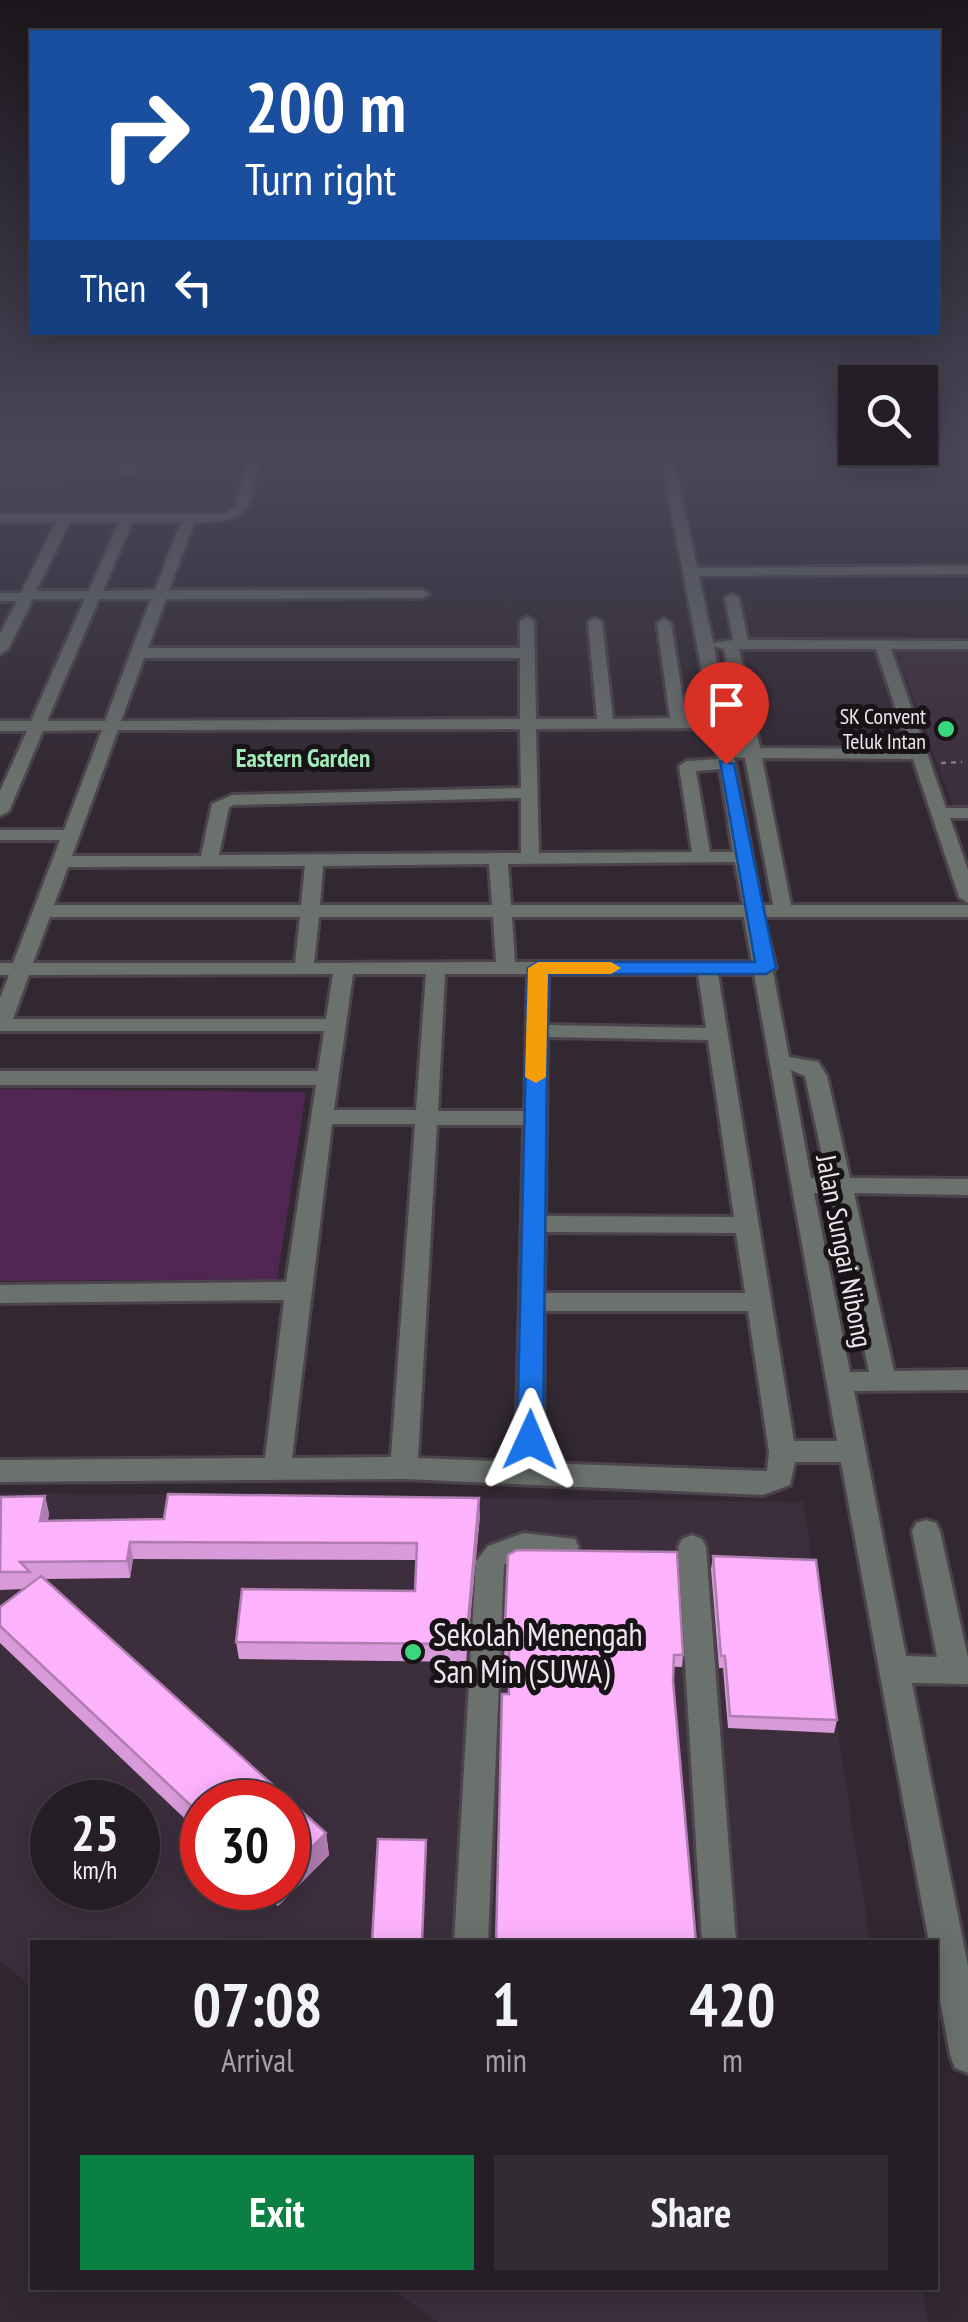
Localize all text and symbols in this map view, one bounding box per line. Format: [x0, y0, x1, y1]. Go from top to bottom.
text: 200 m [245, 61, 406, 151]
icon: right [80, 70, 210, 200]
text: Turn right [245, 149, 396, 207]
icon: left [166, 260, 221, 315]
text: Then [80, 263, 146, 312]
map controls [838, 365, 938, 465]
button: search [838, 365, 938, 465]
pin [684, 662, 769, 765]
icon: arrive [699, 677, 754, 732]
place label: SK Convent Teluk Intan [840, 702, 926, 755]
marker: SK Convent Teluk Intan [935, 718, 957, 740]
district label: Eastern Garden [236, 742, 370, 774]
street label: Jalan Sungai Nibong [808, 1151, 882, 1350]
position arrow [478, 1388, 582, 1492]
place label: Sekolah Menengah San Min (SUWA) [433, 1613, 643, 1692]
marker: Sekolah Menengah San Min (SUWA) [402, 1641, 424, 1663]
speed limit sign: 30 [180, 1780, 310, 1910]
text: 25 [71, 1800, 119, 1865]
text: km/h [73, 1854, 117, 1886]
text: 07:08 [193, 1965, 322, 2043]
text: 1 [492, 1965, 520, 2043]
text: 420 [689, 1965, 775, 2043]
text: Arrival [221, 2039, 294, 2081]
text: min [485, 2039, 527, 2081]
text: m [722, 2039, 743, 2081]
button: Exit [80, 2155, 474, 2270]
button: Share [494, 2155, 888, 2270]

